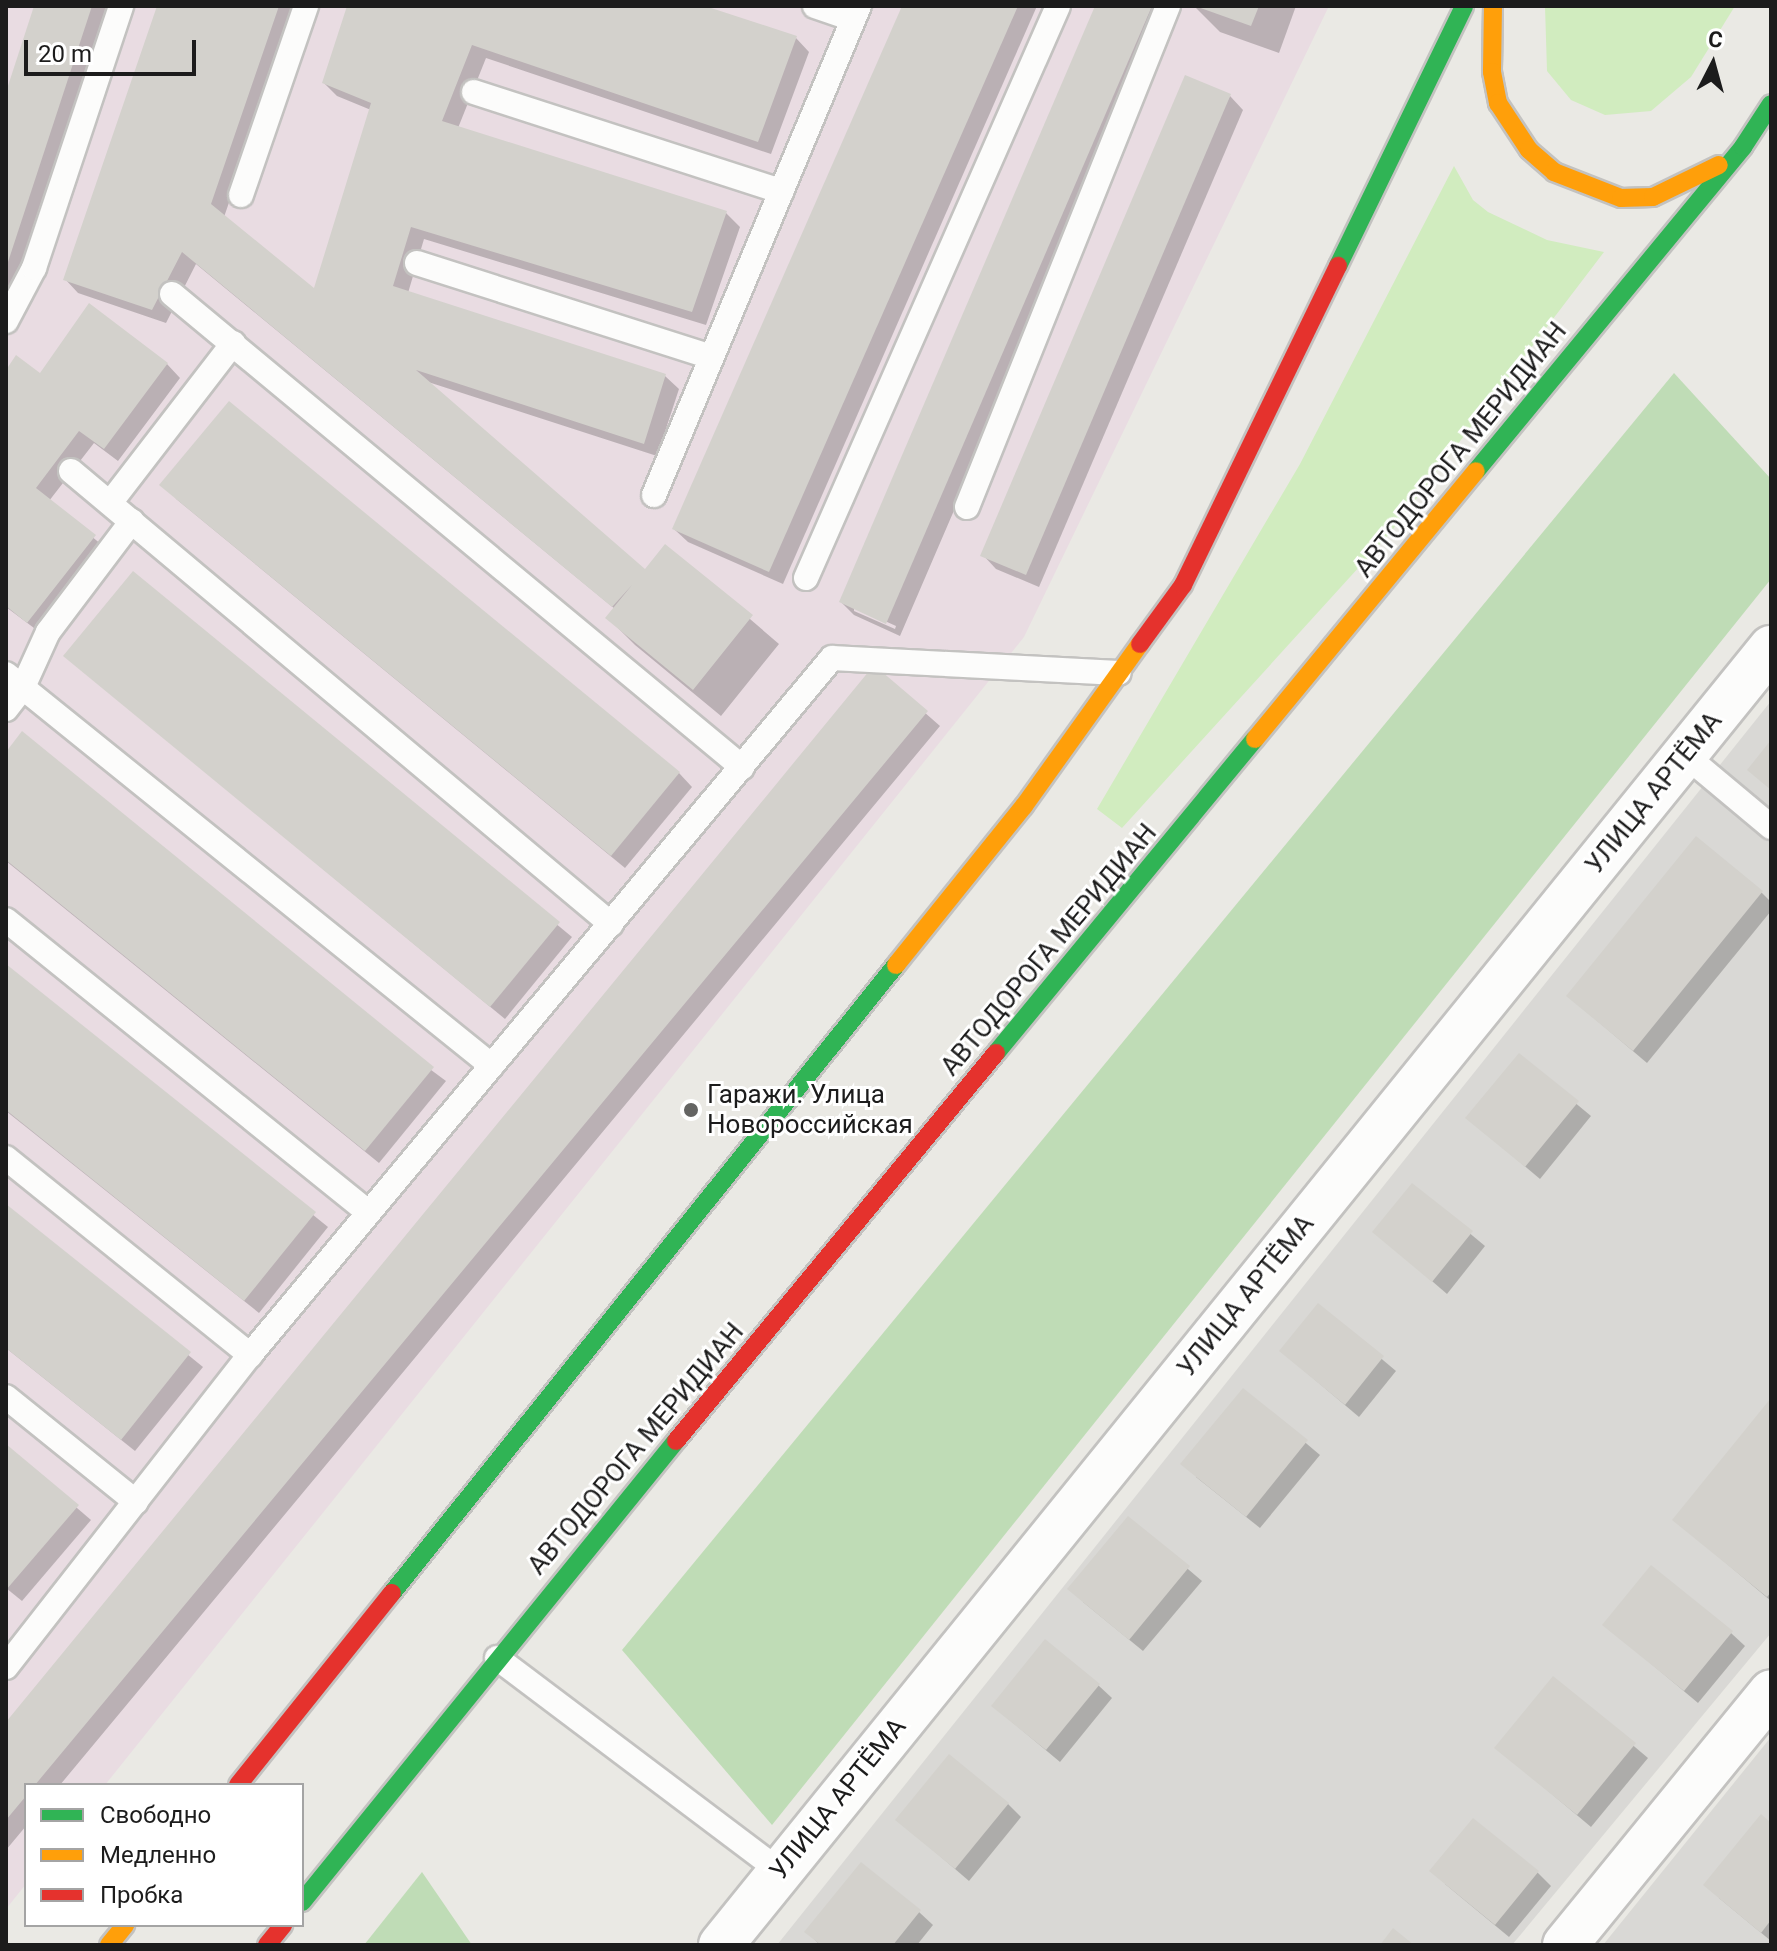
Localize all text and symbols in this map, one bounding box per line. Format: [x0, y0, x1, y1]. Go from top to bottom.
scale bar [28, 24, 200, 74]
north arrow [1673, 24, 1753, 104]
text: С [1707, 26, 1724, 53]
text: 20 m [38, 40, 92, 68]
street label: АВТОДОРОГА МЕРИДИАН [1349, 316, 1573, 584]
street label: УЛИЦА АРТЁМА [1579, 706, 1729, 880]
street label: АВТОДОРОГА МЕРИДИАН [935, 818, 1163, 1082]
place label: Гаражи. Улица Новороссийская [707, 1079, 913, 1140]
marker: Гаражи. Улица Новороссийская [682, 1101, 700, 1119]
street label: УЛИЦА АРТЁМА [1171, 1209, 1321, 1383]
street label: АВТОДОРОГА МЕРИДИАН [522, 1317, 750, 1581]
street label: УЛИЦА АРТЁМА [763, 1712, 913, 1886]
legend [24, 1783, 304, 1927]
text: Свободно [100, 1801, 211, 1829]
text: Медленно [100, 1841, 216, 1869]
text: Пробка [100, 1881, 183, 1909]

